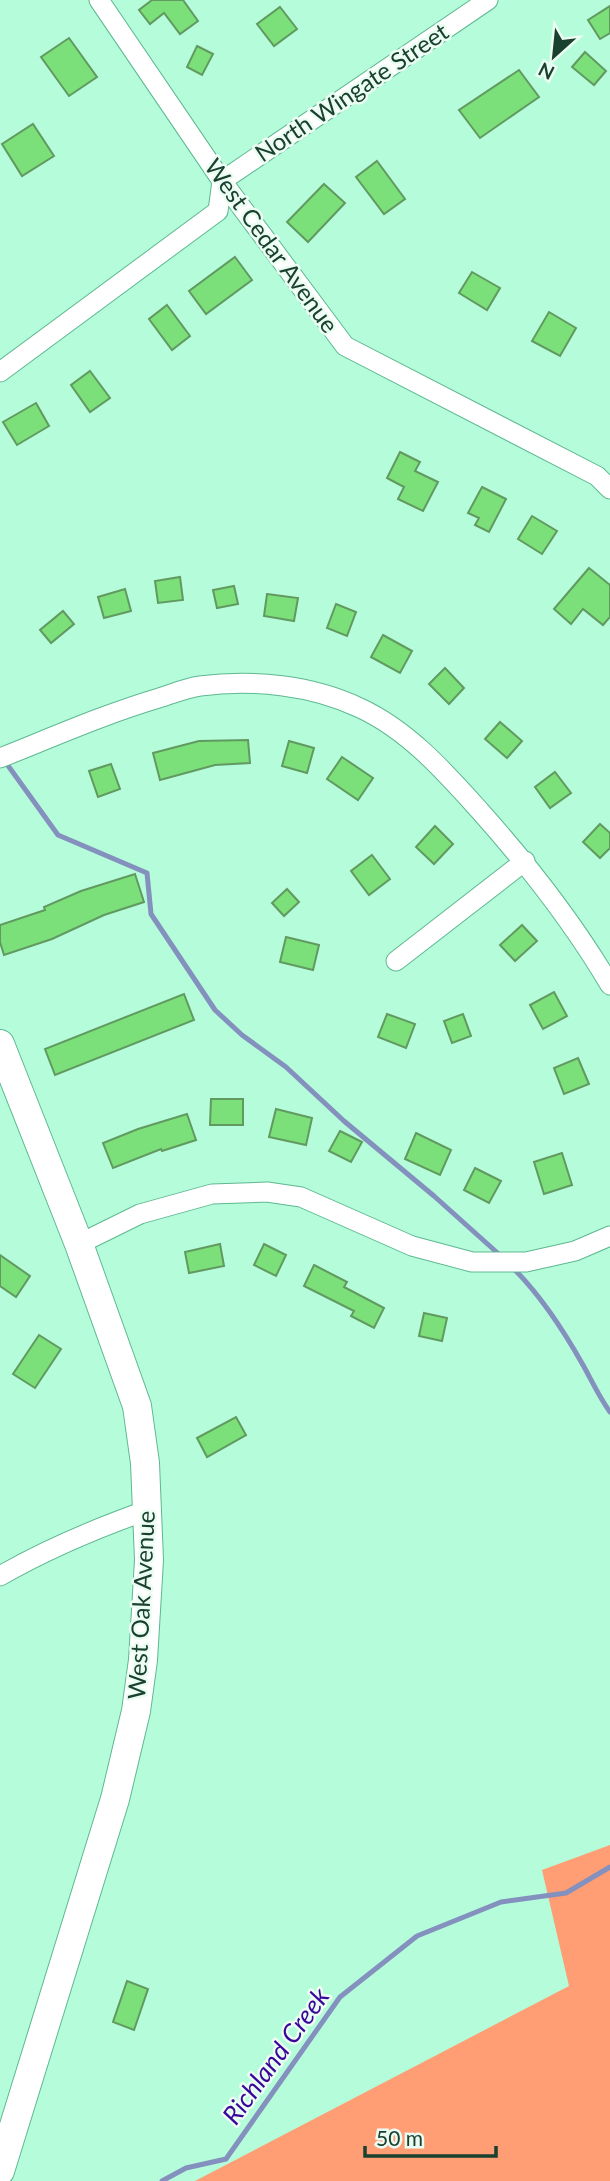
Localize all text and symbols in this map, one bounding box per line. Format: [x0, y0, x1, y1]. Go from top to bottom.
street label: North Wingate Street [249, 16, 454, 167]
north arrow [519, 21, 589, 91]
text: N [534, 58, 558, 85]
street label: West Cedar Avenue [199, 152, 345, 338]
street label: West Oak Avenue [121, 1510, 160, 1700]
water label: Richland Creek [215, 1980, 336, 2130]
scale bar [365, 2114, 496, 2158]
text: 50 m [376, 2125, 423, 2150]

